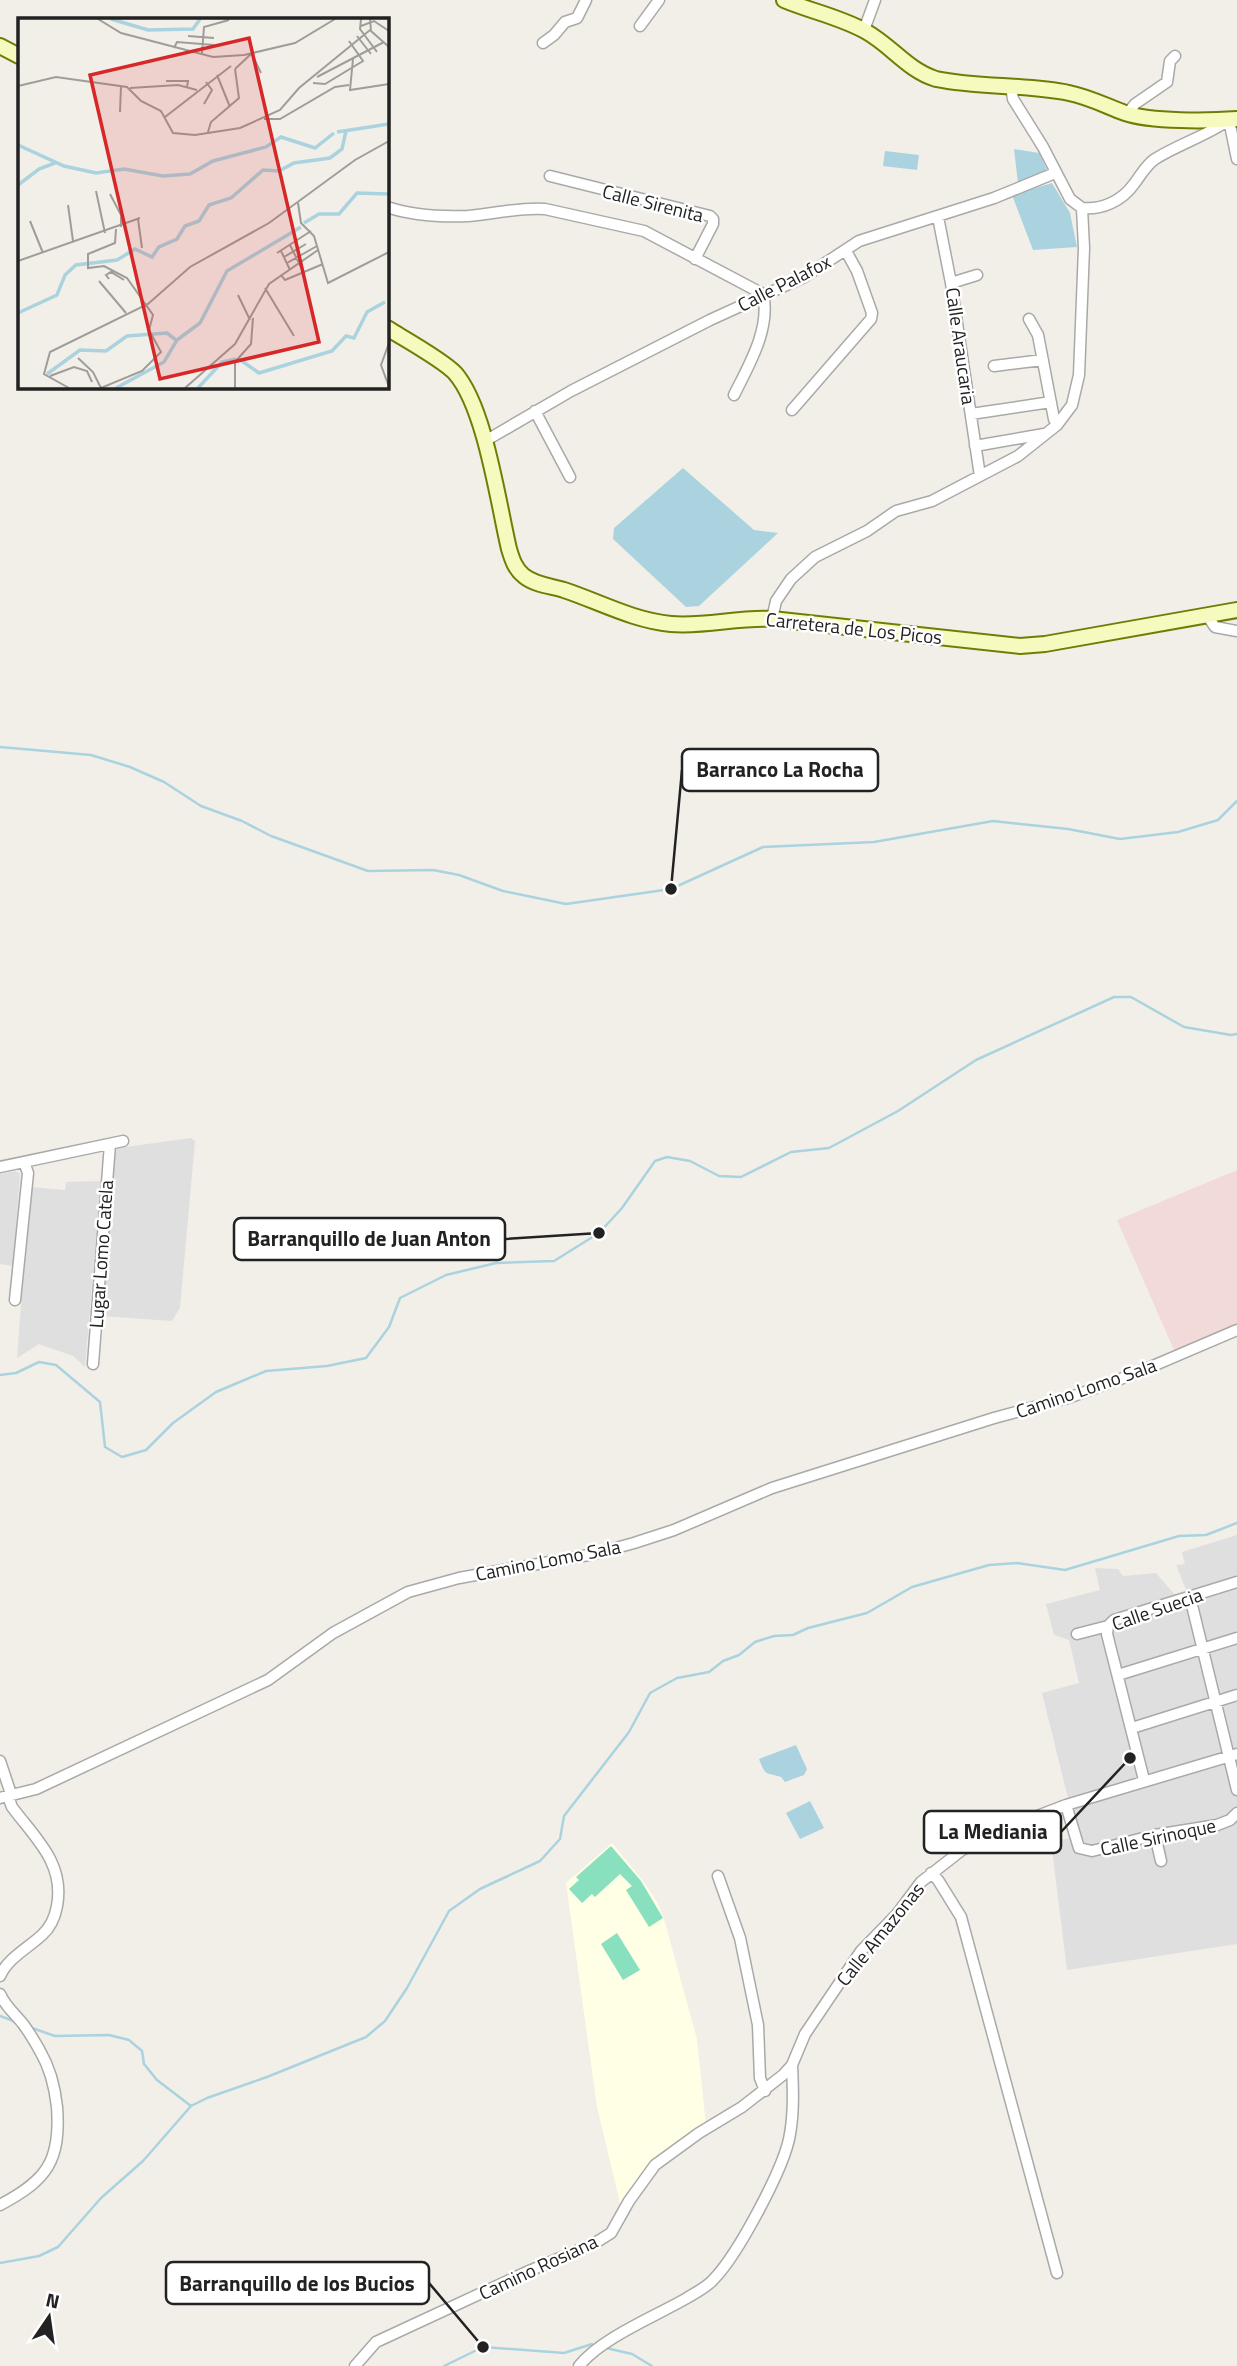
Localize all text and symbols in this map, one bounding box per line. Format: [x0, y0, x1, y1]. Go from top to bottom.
inset map [18, 18, 388, 388]
street label: Calle Sirenita [599, 176, 707, 229]
street label: Calle Palafox [732, 246, 836, 319]
street label: Calle Araucaria [939, 285, 984, 407]
street label: Carretera de Los Picos [764, 604, 944, 651]
callout: Barranco La Rocha [682, 749, 878, 791]
text: Barranco La Rocha [696, 753, 864, 785]
street label: Lugar Lomo Catela [81, 1179, 120, 1329]
callout: Barranquillo de Juan Anton [234, 1218, 505, 1260]
text: Barranquillo de Juan Anton [247, 1222, 491, 1254]
street label: Camino Lomo Sala [1012, 1350, 1161, 1425]
street label: Camino Lomo Sala [473, 1531, 623, 1588]
street label: Calle Suecia [1108, 1579, 1207, 1638]
street label: Calle Sirinoque [1097, 1810, 1218, 1863]
callout: La Mediania [924, 1811, 1061, 1853]
text: La Mediania [938, 1815, 1048, 1847]
street label: Calle Amazonas [829, 1875, 931, 1992]
street label: Camino Rosiana [474, 2226, 602, 2307]
callout: Barranquillo de los Bucios [166, 2262, 429, 2304]
text: Barranquillo de los Bucios [179, 2267, 415, 2299]
north arrow [14, 2282, 84, 2352]
text: N [43, 2284, 63, 2316]

